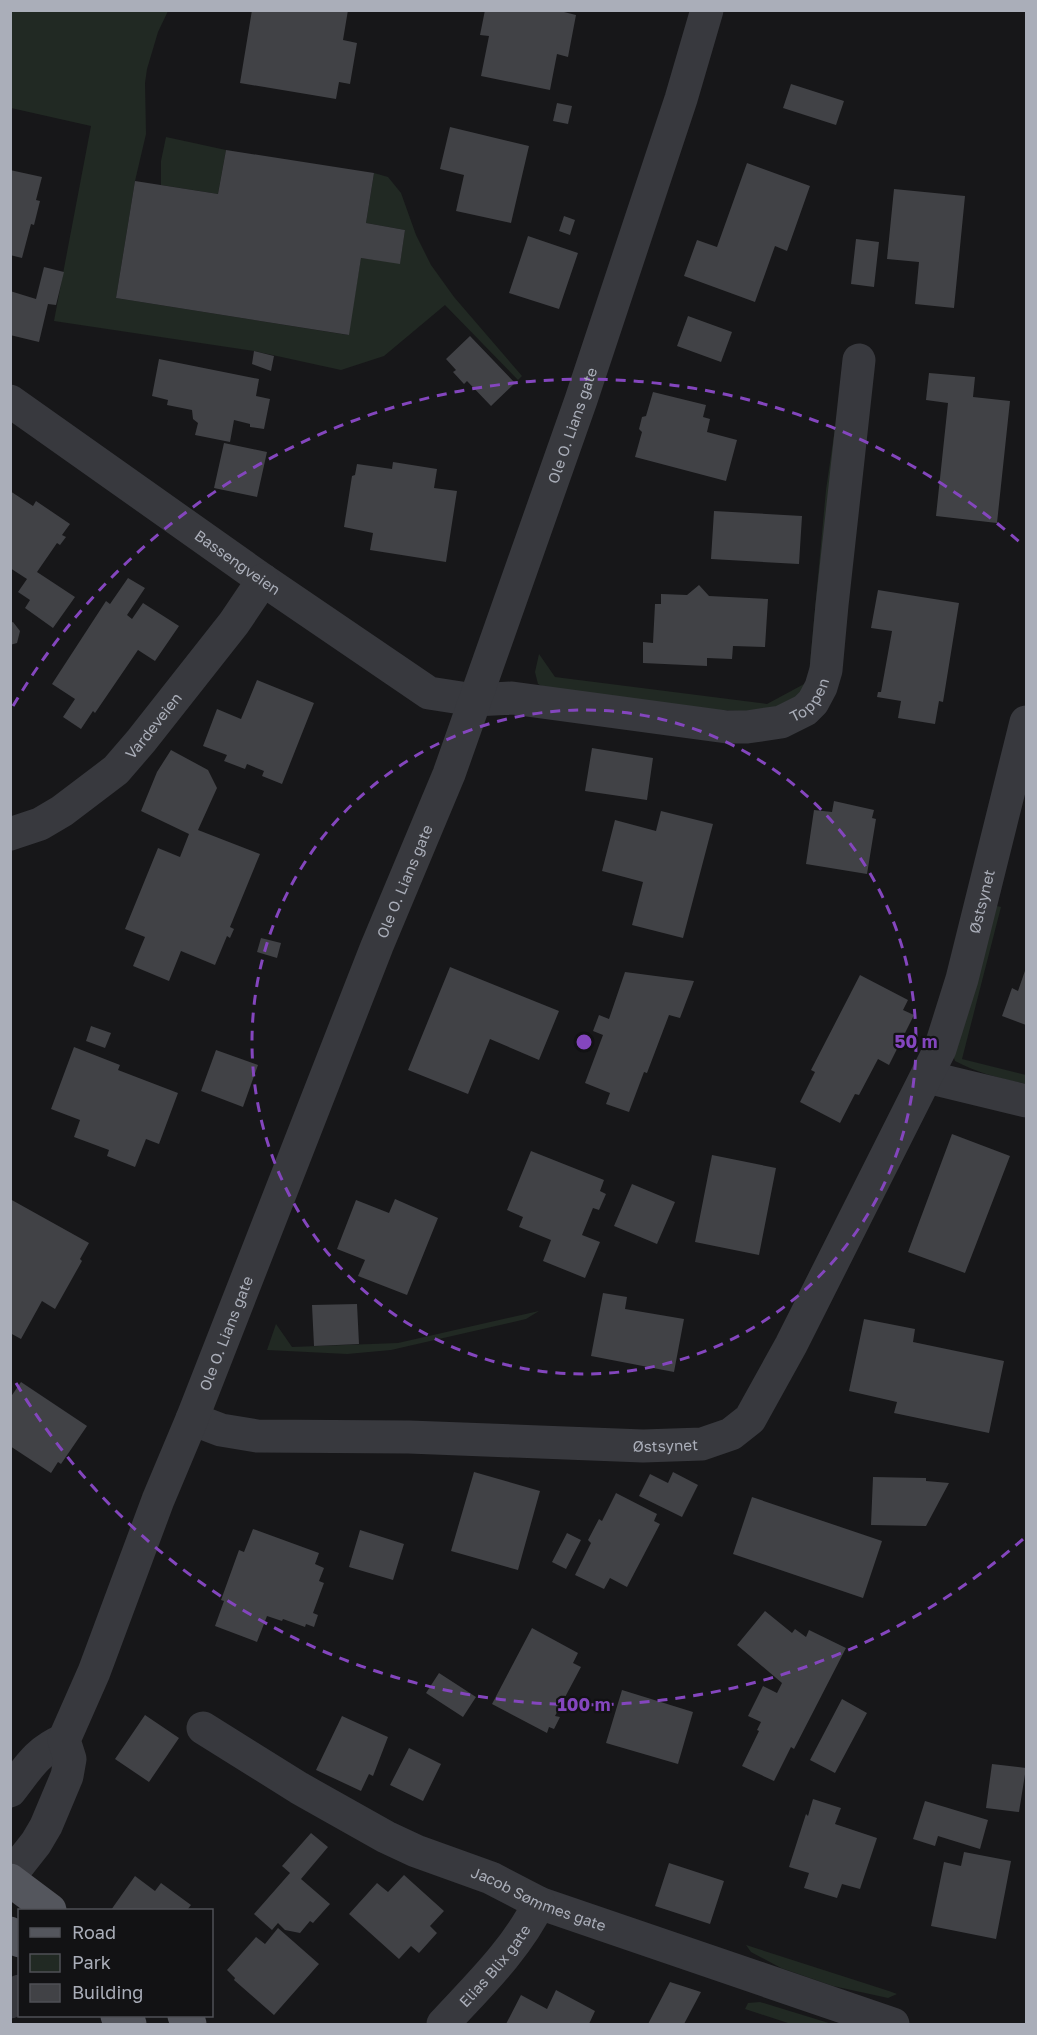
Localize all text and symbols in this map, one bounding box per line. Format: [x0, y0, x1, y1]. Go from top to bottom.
street label: Ole O. Lians gate [543, 365, 600, 486]
street label: Bassengveien [192, 526, 284, 598]
street label: Toppen [787, 676, 832, 725]
street label: Vardeveien [121, 689, 185, 762]
street label: Ole O. Lians gate [372, 821, 436, 941]
street label: Østsynet [965, 867, 998, 935]
text: 50 m [895, 1030, 937, 1052]
centre of rings [574, 1032, 594, 1052]
street label: Ole O. Lians gate [195, 1273, 256, 1393]
street label: Østsynet [632, 1435, 698, 1455]
text: 100 m [558, 1693, 610, 1715]
street label: Jacob Sømmes gate [469, 1863, 609, 1934]
legend [18, 1909, 213, 2017]
text: Road [72, 1921, 116, 1943]
street label: Elias Blix gate [455, 1921, 534, 2010]
text: Park [72, 1951, 111, 1973]
text: Building [72, 1981, 143, 2003]

